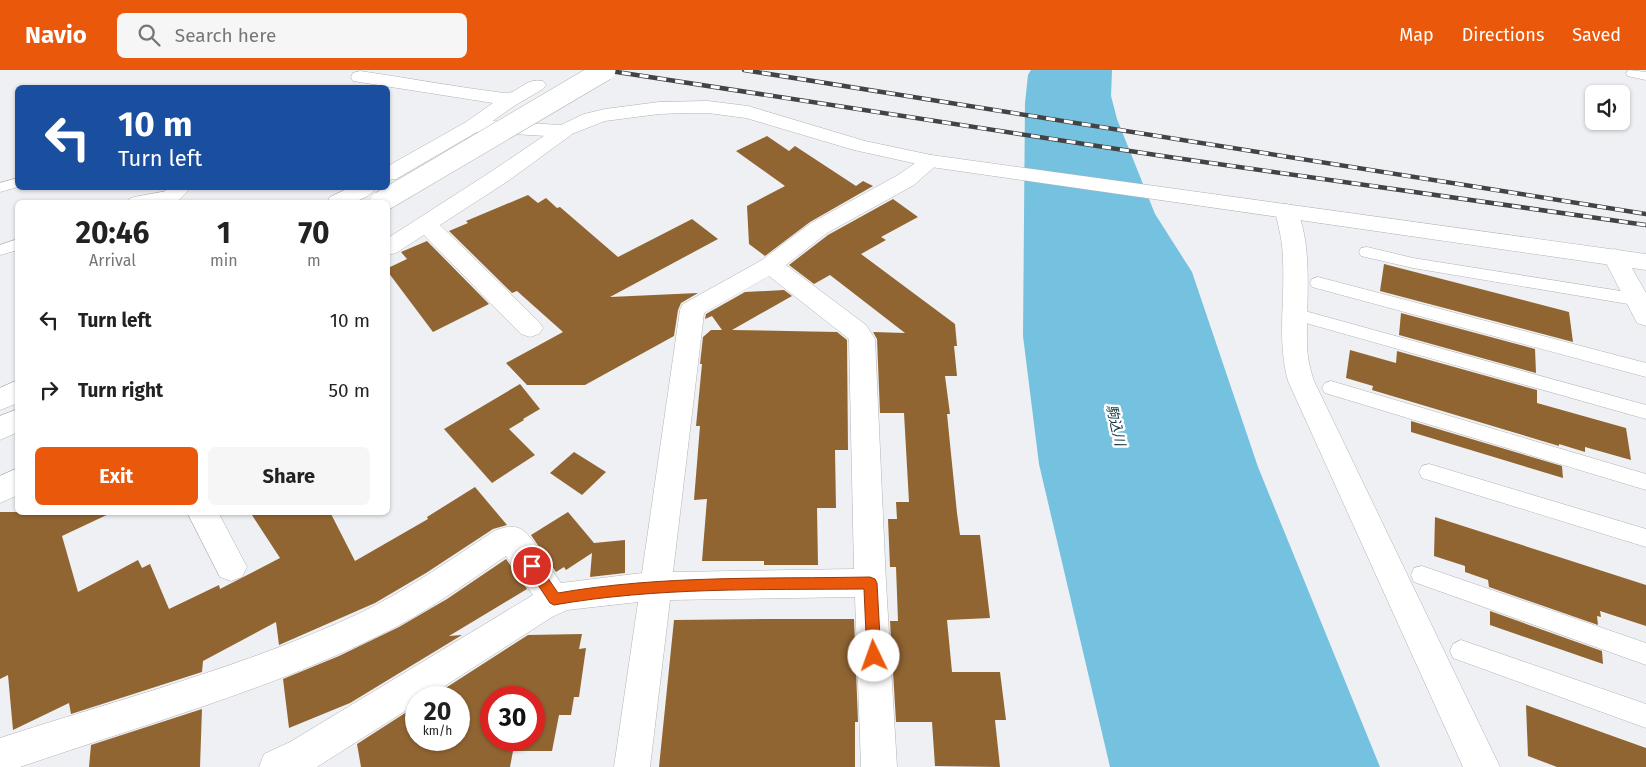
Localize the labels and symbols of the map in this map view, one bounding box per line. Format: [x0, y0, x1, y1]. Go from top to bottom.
water label: 駒込川 [1103, 403, 1129, 449]
pin [511, 545, 553, 587]
position arrow [847, 629, 899, 681]
speed limit sign: 30 [480, 686, 545, 751]

